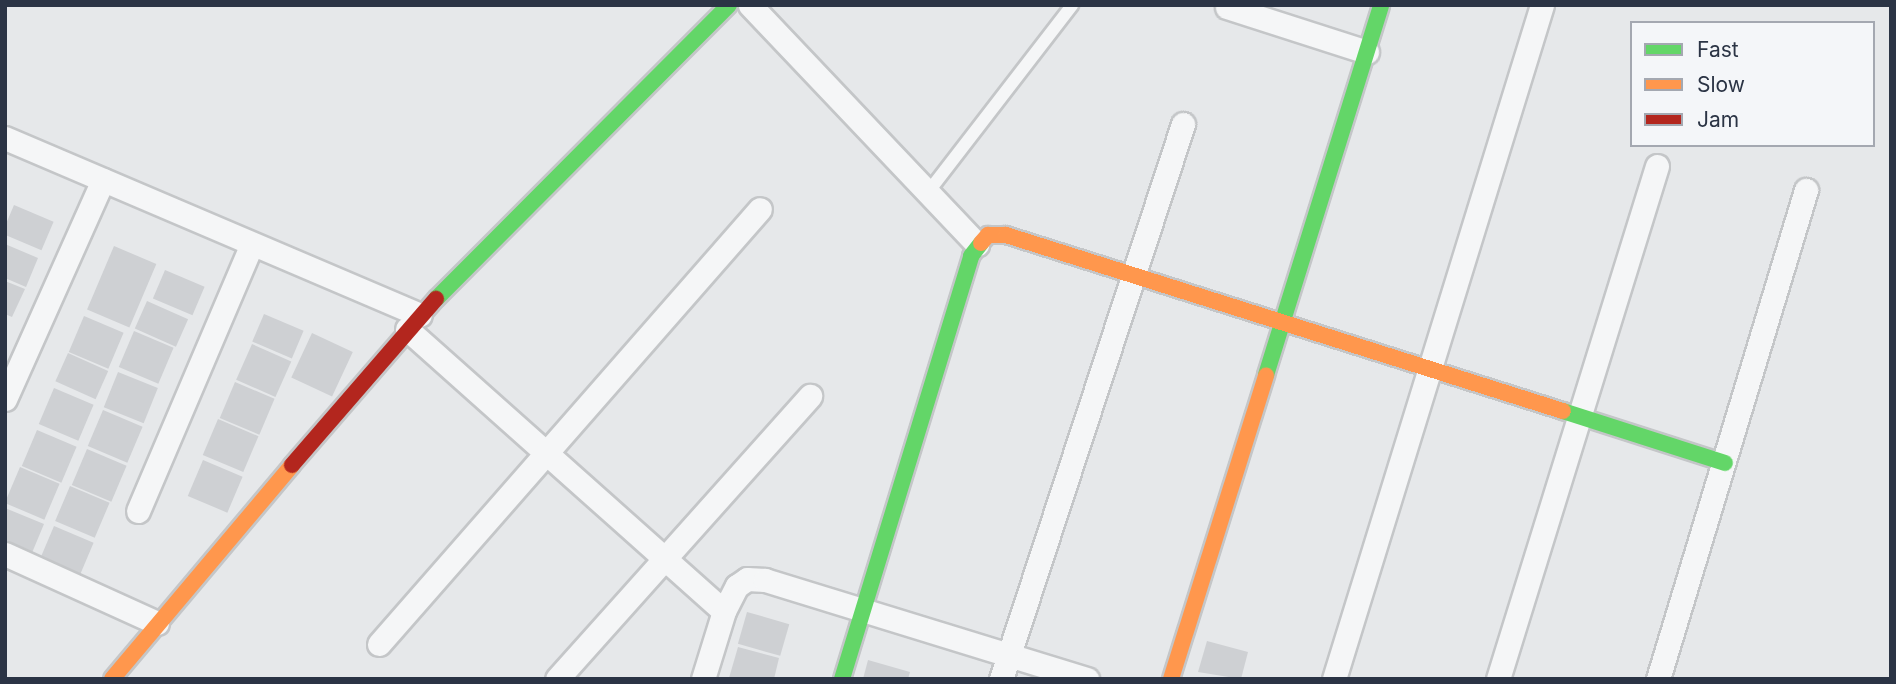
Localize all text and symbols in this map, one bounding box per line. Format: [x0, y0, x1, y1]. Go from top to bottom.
legend [1630, 21, 1875, 147]
text: Fast [1697, 37, 1739, 62]
text: Slow [1697, 72, 1745, 97]
text: Jam [1697, 107, 1739, 132]

